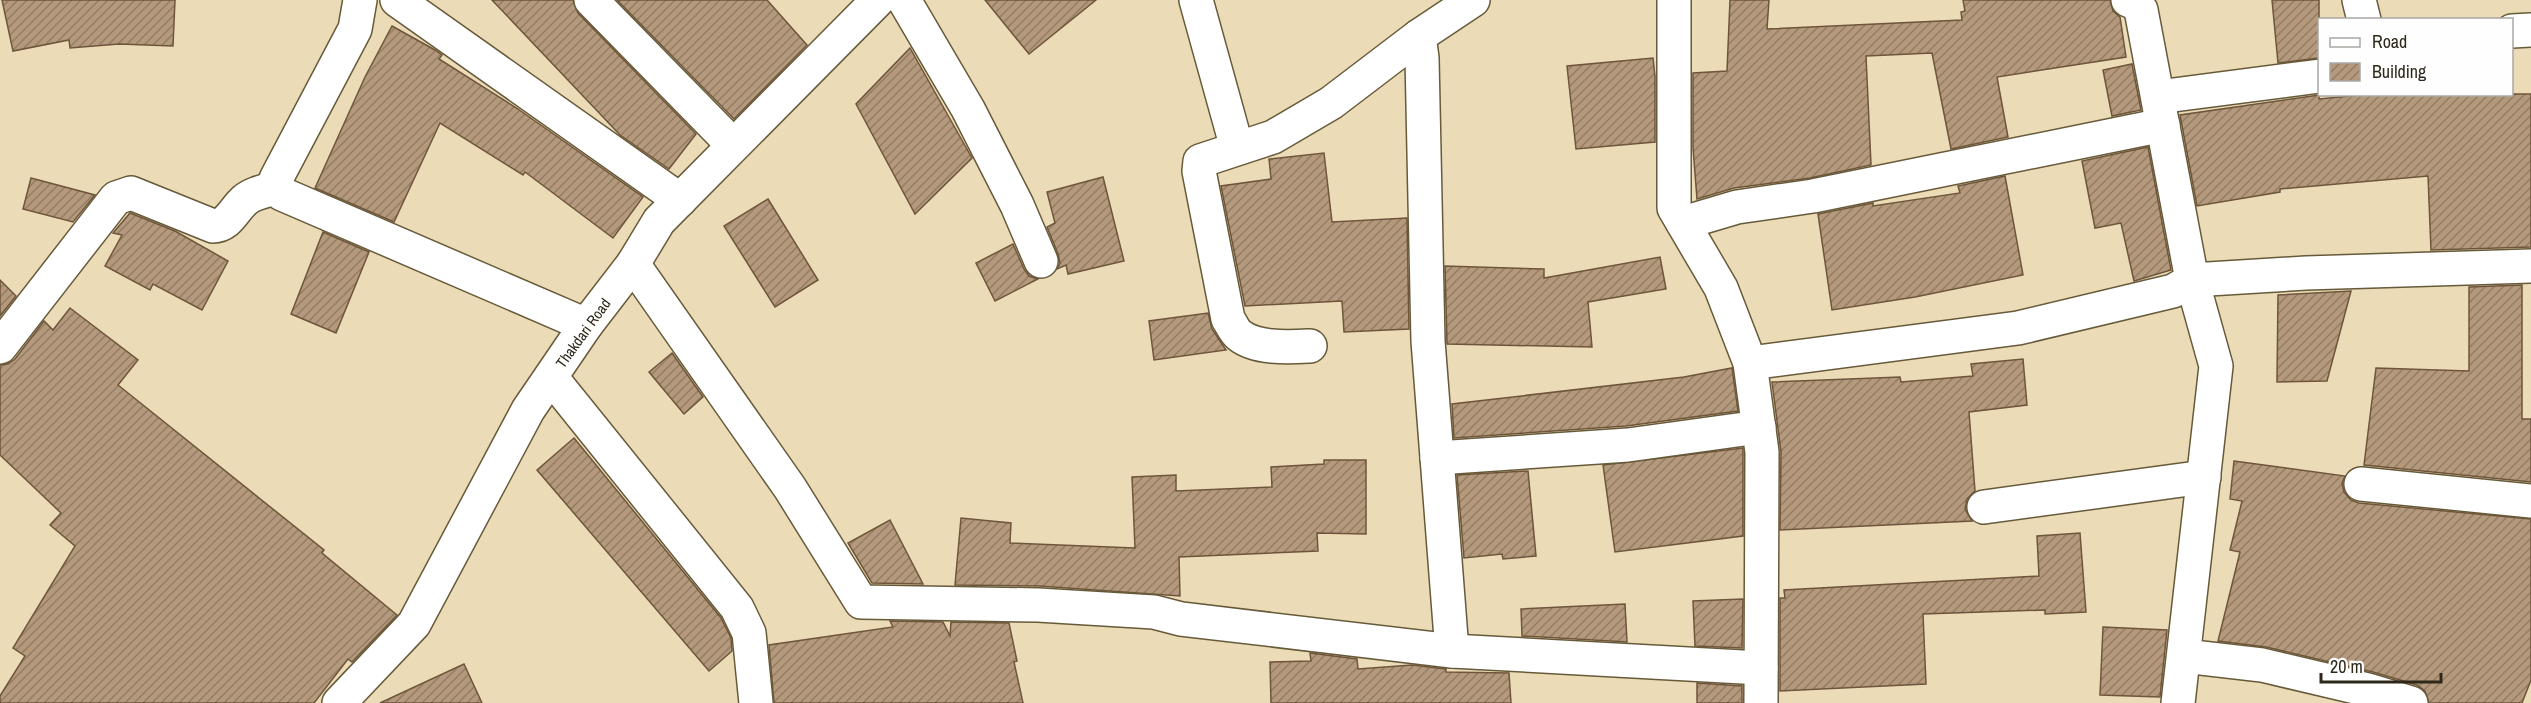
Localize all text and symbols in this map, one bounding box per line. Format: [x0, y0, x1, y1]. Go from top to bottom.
legend [2318, 18, 2513, 96]
text: Road [2372, 29, 2407, 54]
text: Building [2372, 59, 2427, 84]
street label: Thakdari Road [551, 294, 615, 372]
scale bar [2321, 646, 2441, 684]
text: 20 m [2330, 654, 2363, 679]

